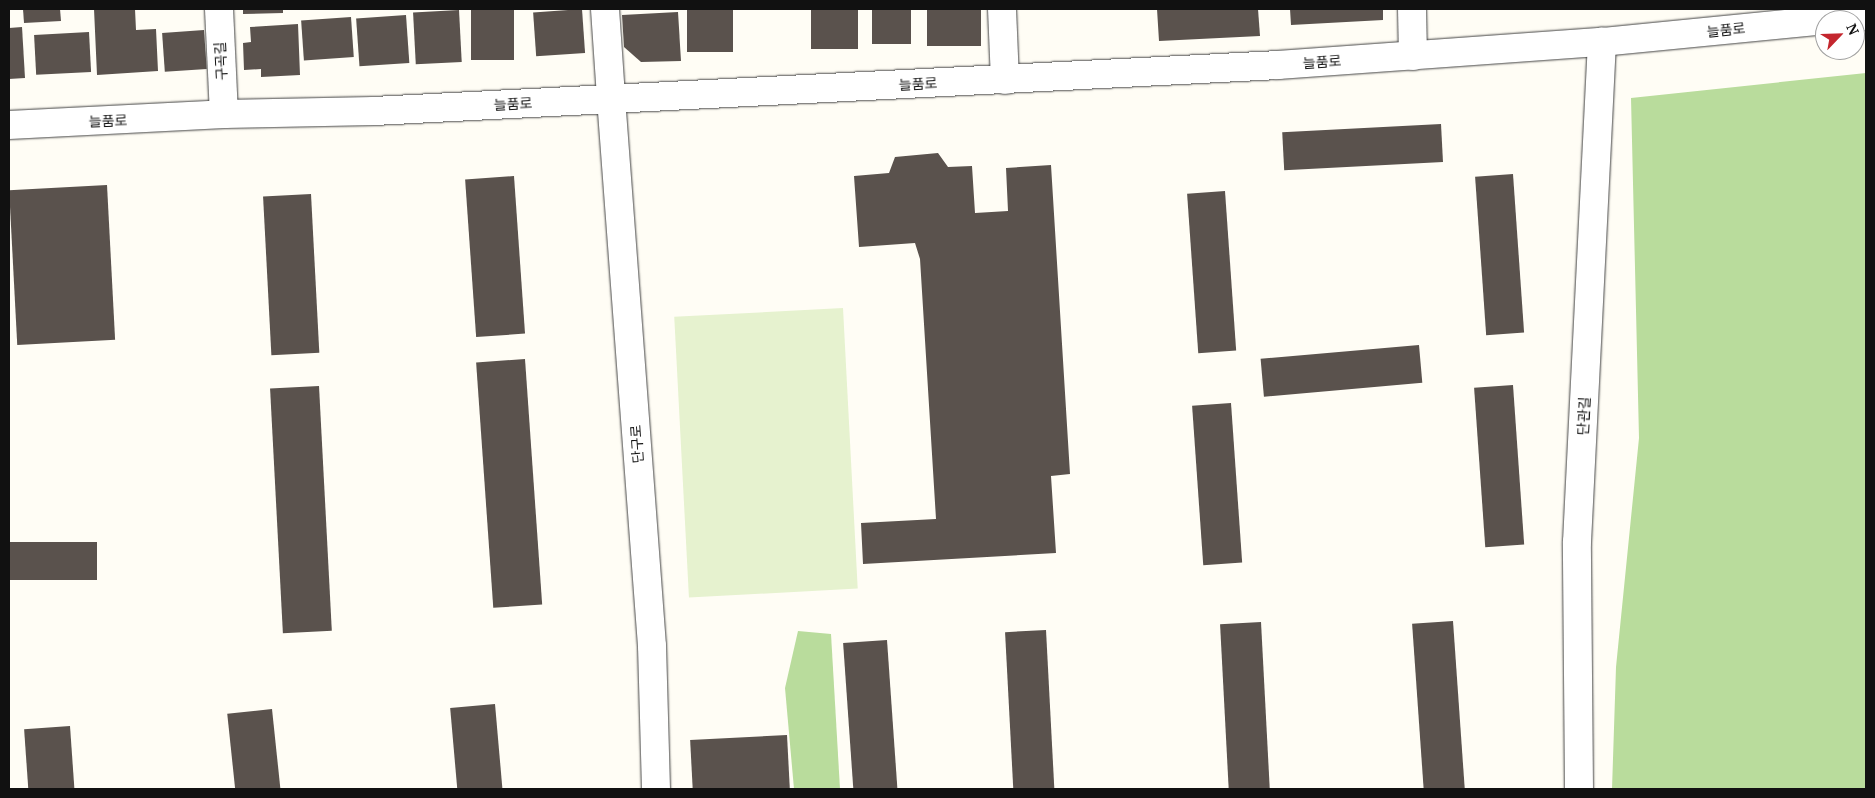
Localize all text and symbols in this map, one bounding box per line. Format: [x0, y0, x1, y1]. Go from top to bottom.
north arrow [1815, 10, 1865, 60]
street label: 늘품로 [1706, 20, 1746, 40]
text: N [1842, 20, 1864, 38]
street label: 구곡길 [212, 41, 230, 81]
street label: 늘품로 [1302, 52, 1342, 72]
street label: 늘품로 [898, 75, 938, 93]
street label: 늘품로 [493, 95, 533, 113]
street label: 늘품로 [88, 112, 128, 130]
street label: 단관길 [1575, 396, 1593, 436]
street label: 단구로 [627, 424, 647, 464]

